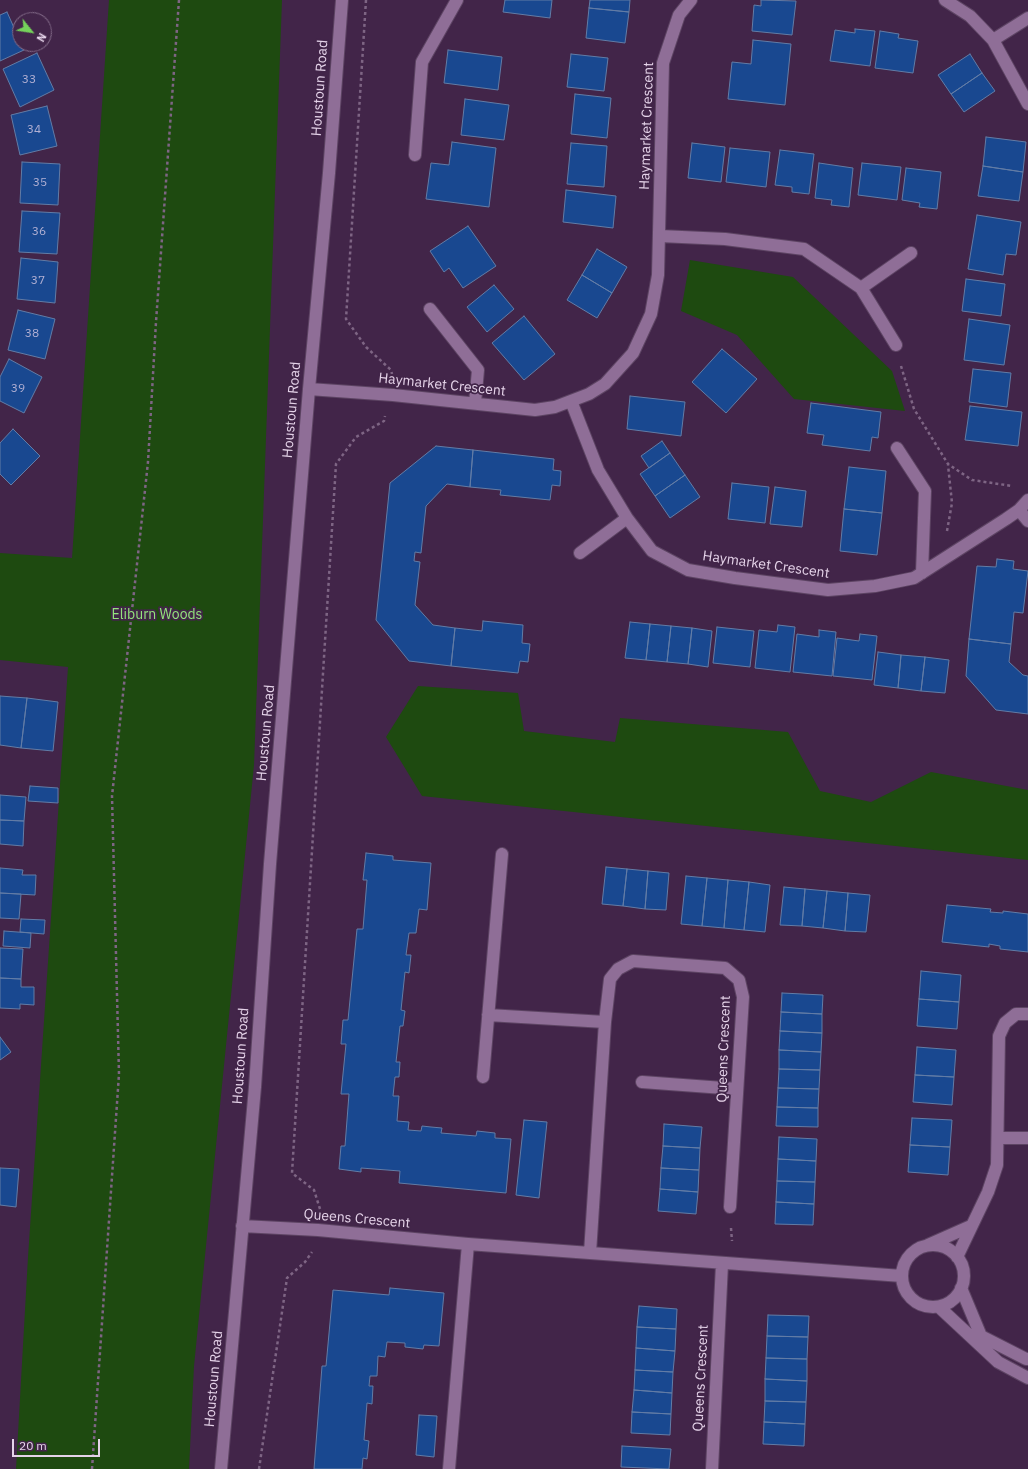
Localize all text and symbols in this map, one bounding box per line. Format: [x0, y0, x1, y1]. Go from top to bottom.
north arrow [12, 12, 52, 52]
text: N [33, 31, 50, 44]
street label: Houstoun Road [308, 39, 332, 137]
street label: Haymarket Crescent [636, 62, 658, 190]
house number: 33 [22, 73, 36, 87]
house number: 34 [27, 123, 41, 137]
house number: 35 [33, 176, 47, 190]
house number: 36 [32, 225, 46, 239]
house number: 37 [31, 274, 45, 288]
house number: 38 [25, 327, 39, 341]
street label: Houstoun Road [279, 361, 305, 459]
street label: Haymarket Crescent [377, 370, 507, 400]
house number: 39 [11, 382, 25, 396]
street label: Haymarket Crescent [701, 548, 831, 582]
park label: Eliburn Woods [112, 607, 202, 623]
street label: Houstoun Road [253, 684, 279, 782]
street label: Queens Crescent [714, 995, 734, 1103]
street label: Houstoun Road [229, 1007, 253, 1105]
street label: Queens Crescent [303, 1206, 411, 1232]
street label: Queens Crescent [690, 1324, 712, 1432]
street label: Houstoun Road [201, 1330, 227, 1428]
scale bar [14, 1431, 102, 1457]
text: 20 m [19, 1438, 47, 1453]

